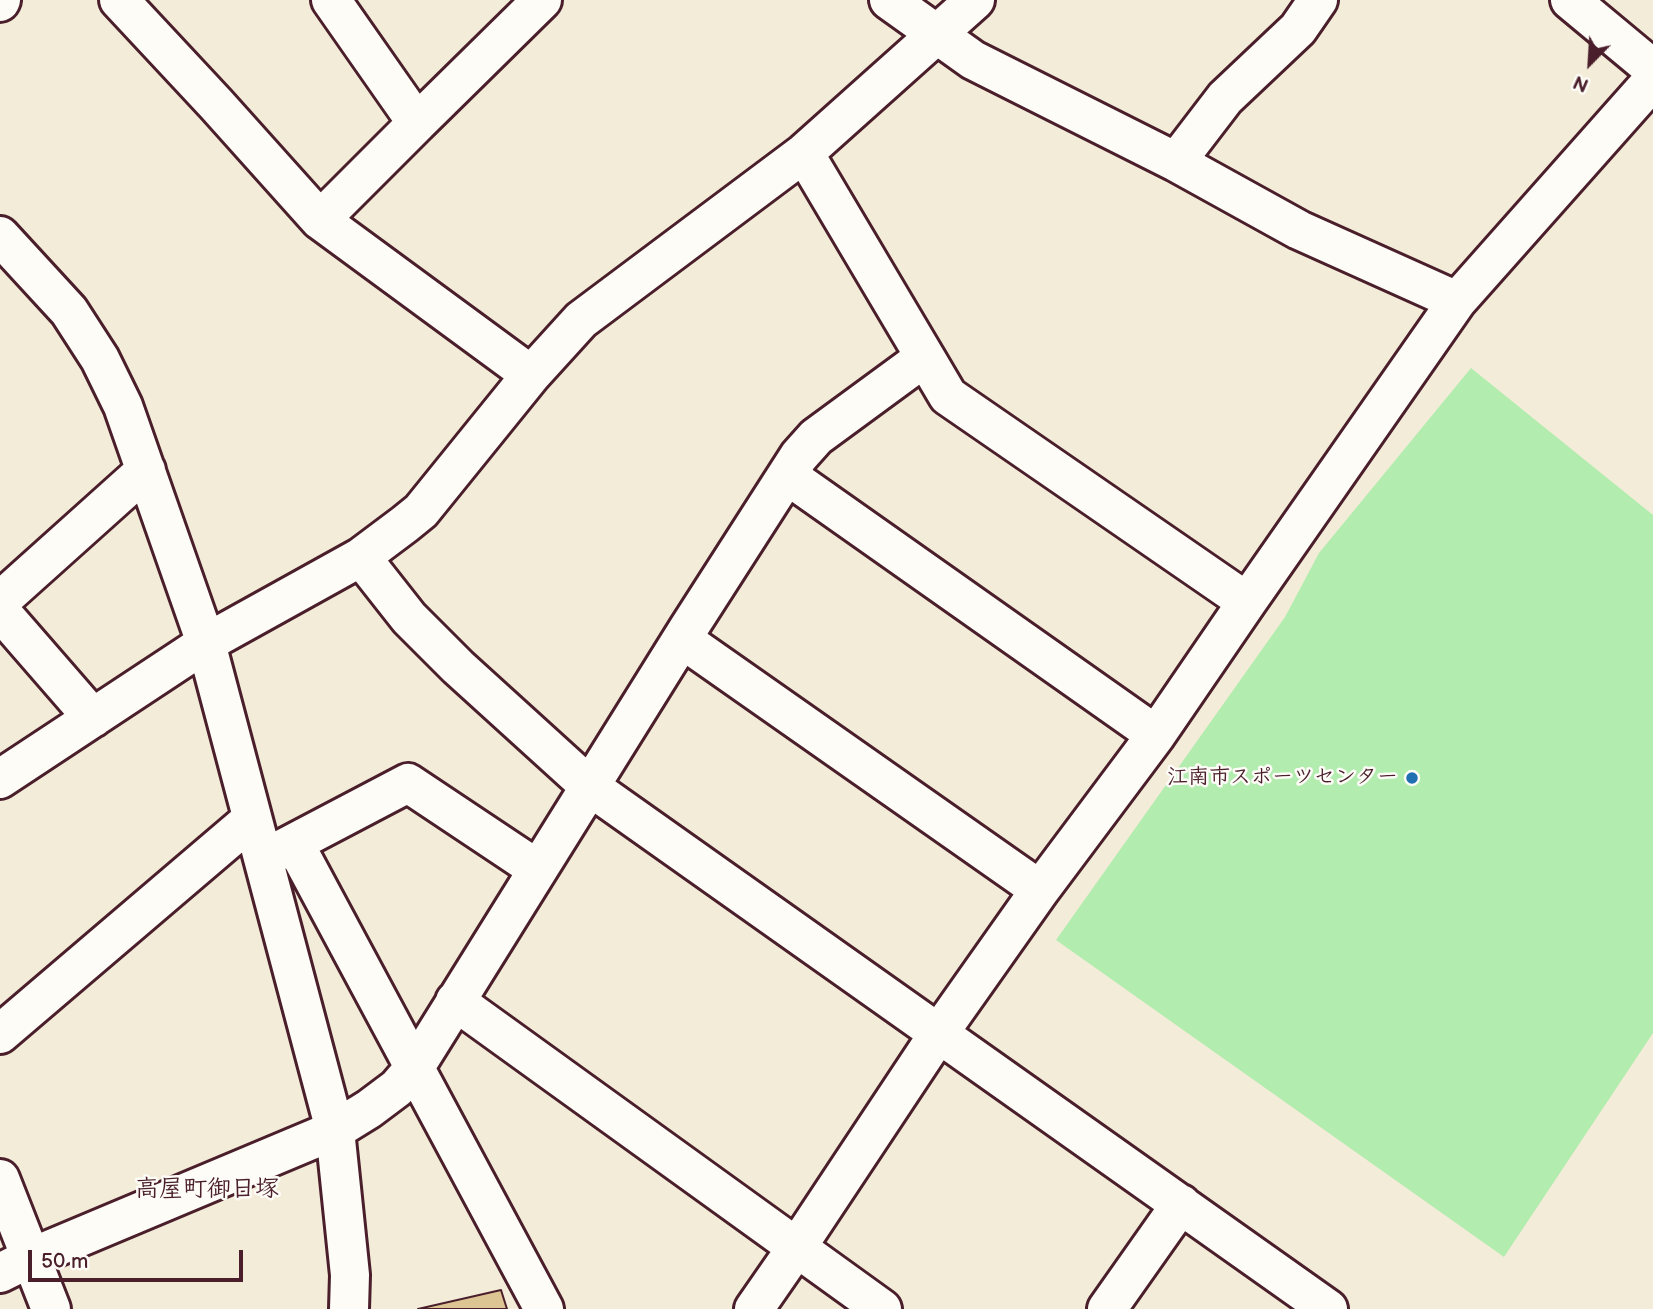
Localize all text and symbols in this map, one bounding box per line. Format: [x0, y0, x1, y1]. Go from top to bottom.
north arrow [1555, 28, 1625, 98]
text: N [1570, 69, 1592, 96]
place label: 江南市スポーツセンター [1167, 765, 1398, 791]
marker: 江南市スポーツセンター [1404, 770, 1420, 786]
district label: 高屋町御日塚 [135, 1176, 279, 1204]
scale bar [32, 1236, 247, 1280]
text: 50 m [41, 1249, 88, 1274]

